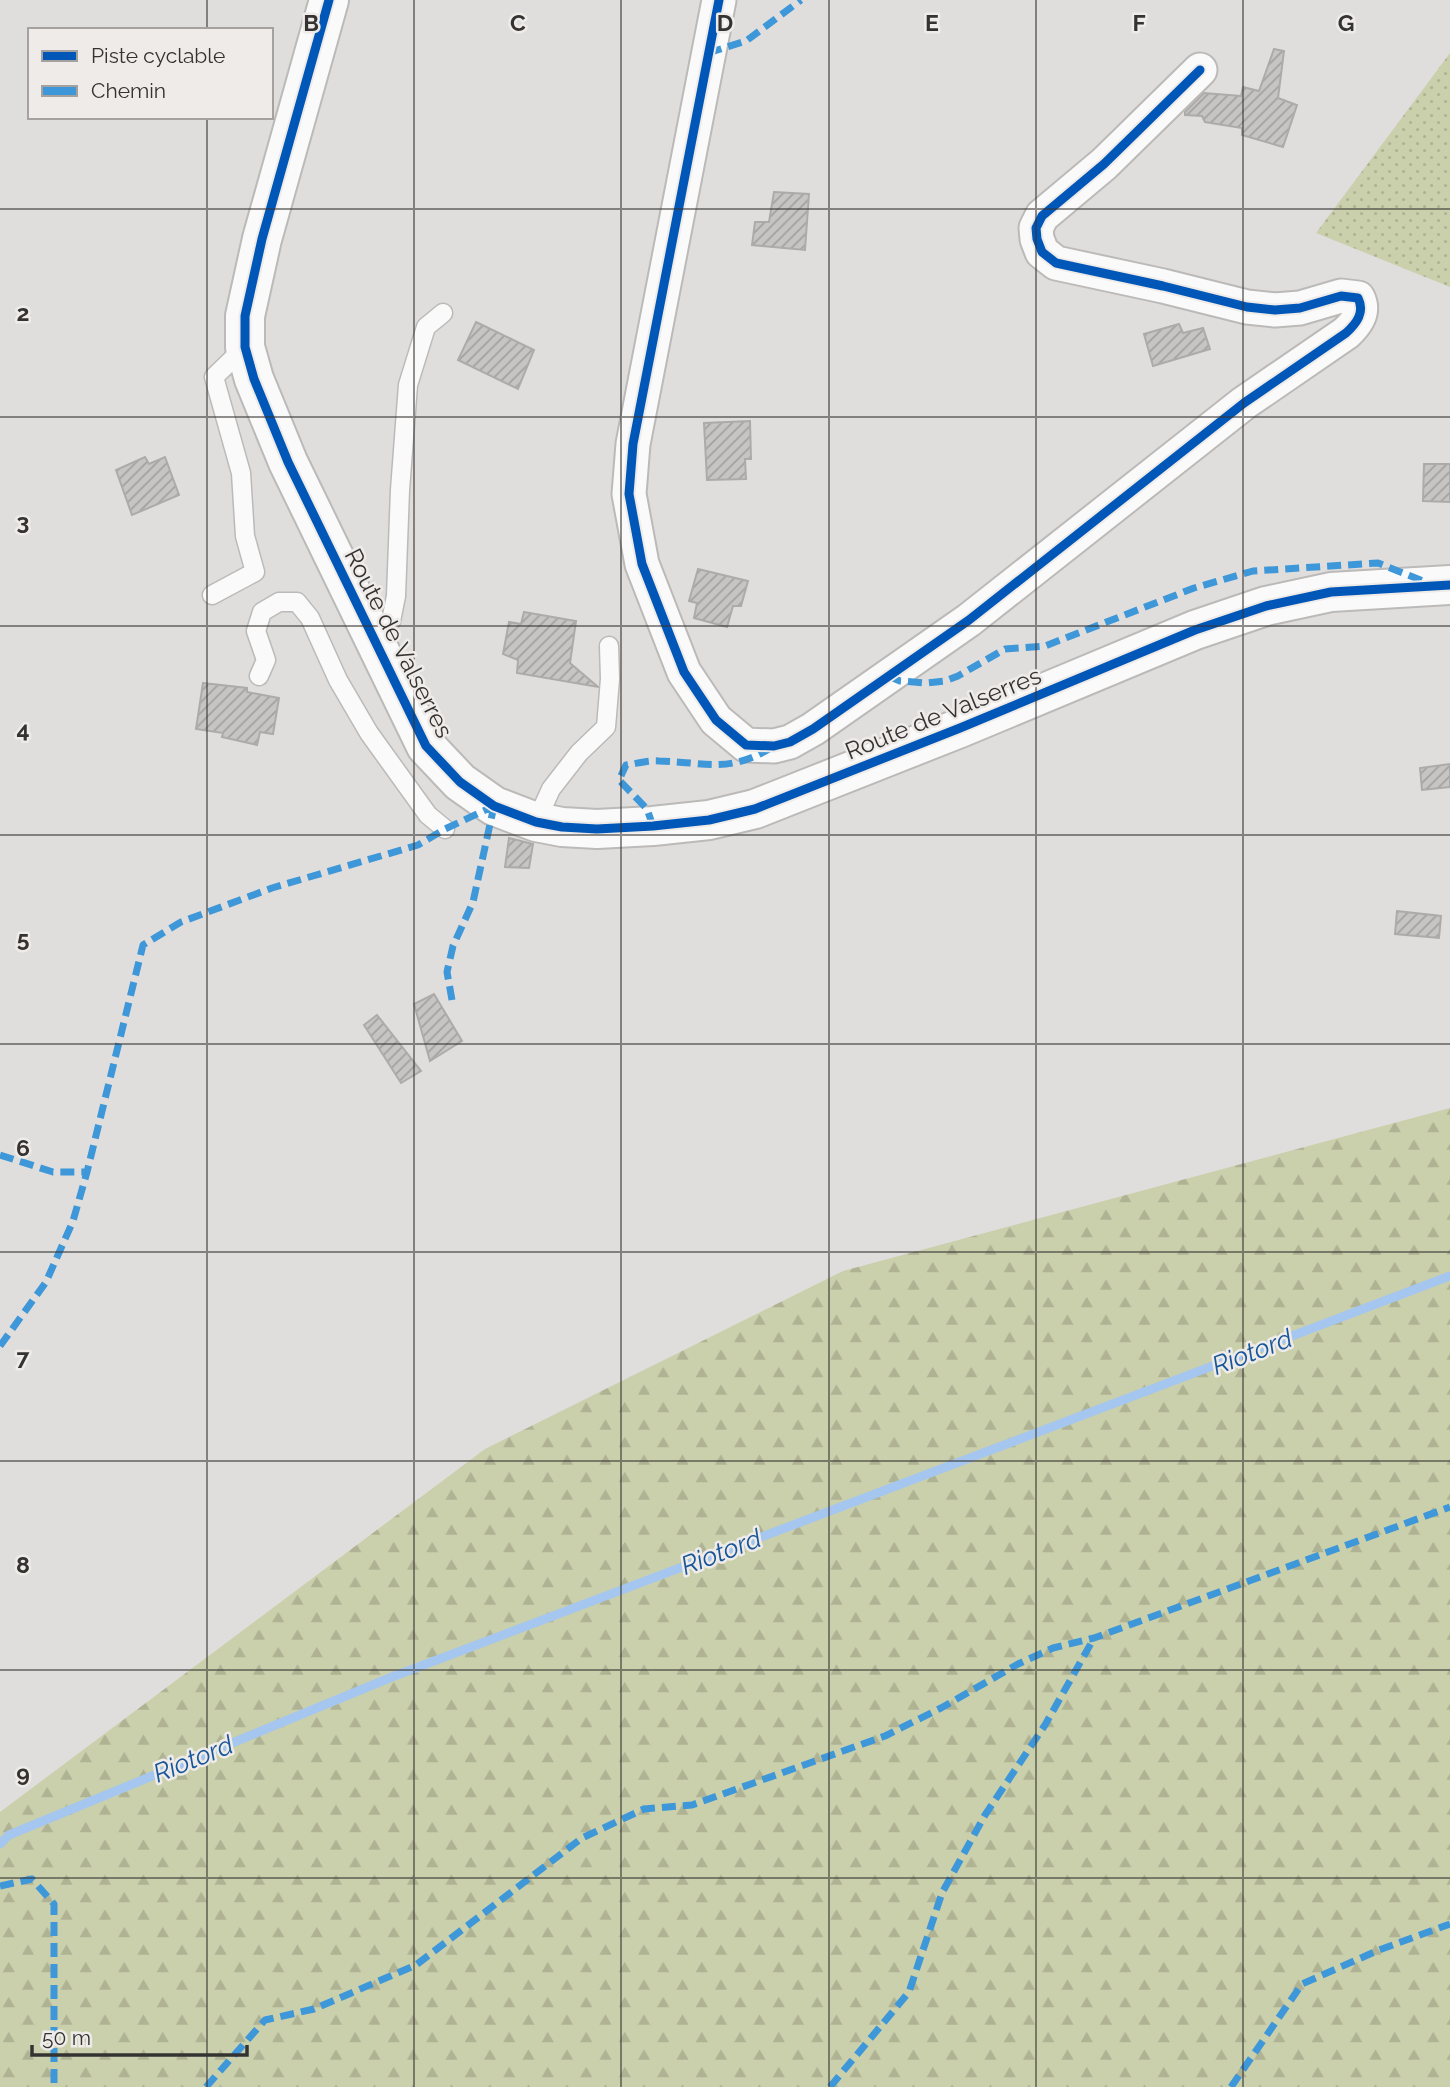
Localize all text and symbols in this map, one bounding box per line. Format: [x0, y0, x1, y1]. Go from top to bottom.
text: B [303, 9, 319, 36]
text: C [510, 9, 526, 36]
text: D [717, 9, 733, 36]
text: E [925, 9, 939, 36]
text: F [1132, 9, 1146, 36]
text: G [1338, 9, 1354, 36]
legend [28, 28, 273, 119]
text: Piste cyclable [91, 43, 225, 68]
text: Chemin [91, 78, 166, 103]
text: 2 [17, 299, 29, 326]
text: 3 [17, 508, 29, 535]
street label: Route de Valserres [339, 543, 459, 743]
street label: Route de Valserres [841, 660, 1045, 766]
text: 4 [16, 716, 30, 743]
text: 5 [17, 925, 30, 952]
text: 6 [16, 1134, 30, 1161]
water label: Riotord [1208, 1323, 1297, 1381]
text: 7 [17, 1343, 30, 1370]
water label: Riotord [677, 1523, 766, 1581]
text: 8 [16, 1551, 30, 1578]
water label: Riotord [149, 1729, 238, 1789]
text: 9 [16, 1760, 30, 1787]
scale bar [32, 2014, 247, 2058]
text: 50 m [42, 2025, 91, 2050]

